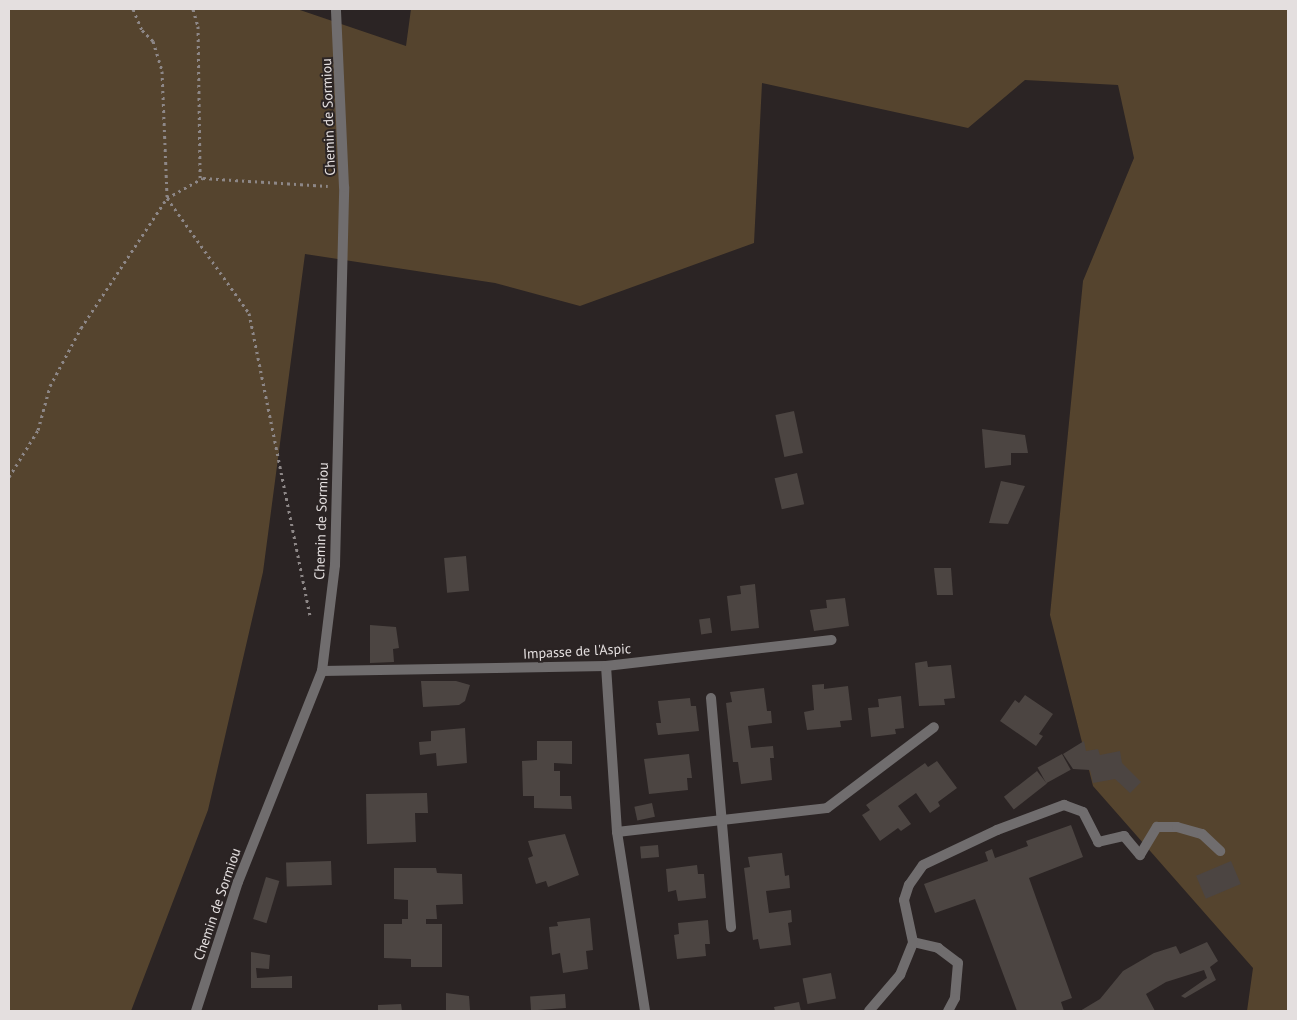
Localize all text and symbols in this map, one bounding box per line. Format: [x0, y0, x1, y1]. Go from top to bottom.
street label: Chemin de Sormiou [318, 58, 338, 176]
street label: Chemin de Sormiou [311, 462, 331, 580]
street label: Impasse de l'Aspic [523, 640, 631, 662]
street label: Chemin de Sormiou [190, 846, 244, 962]

